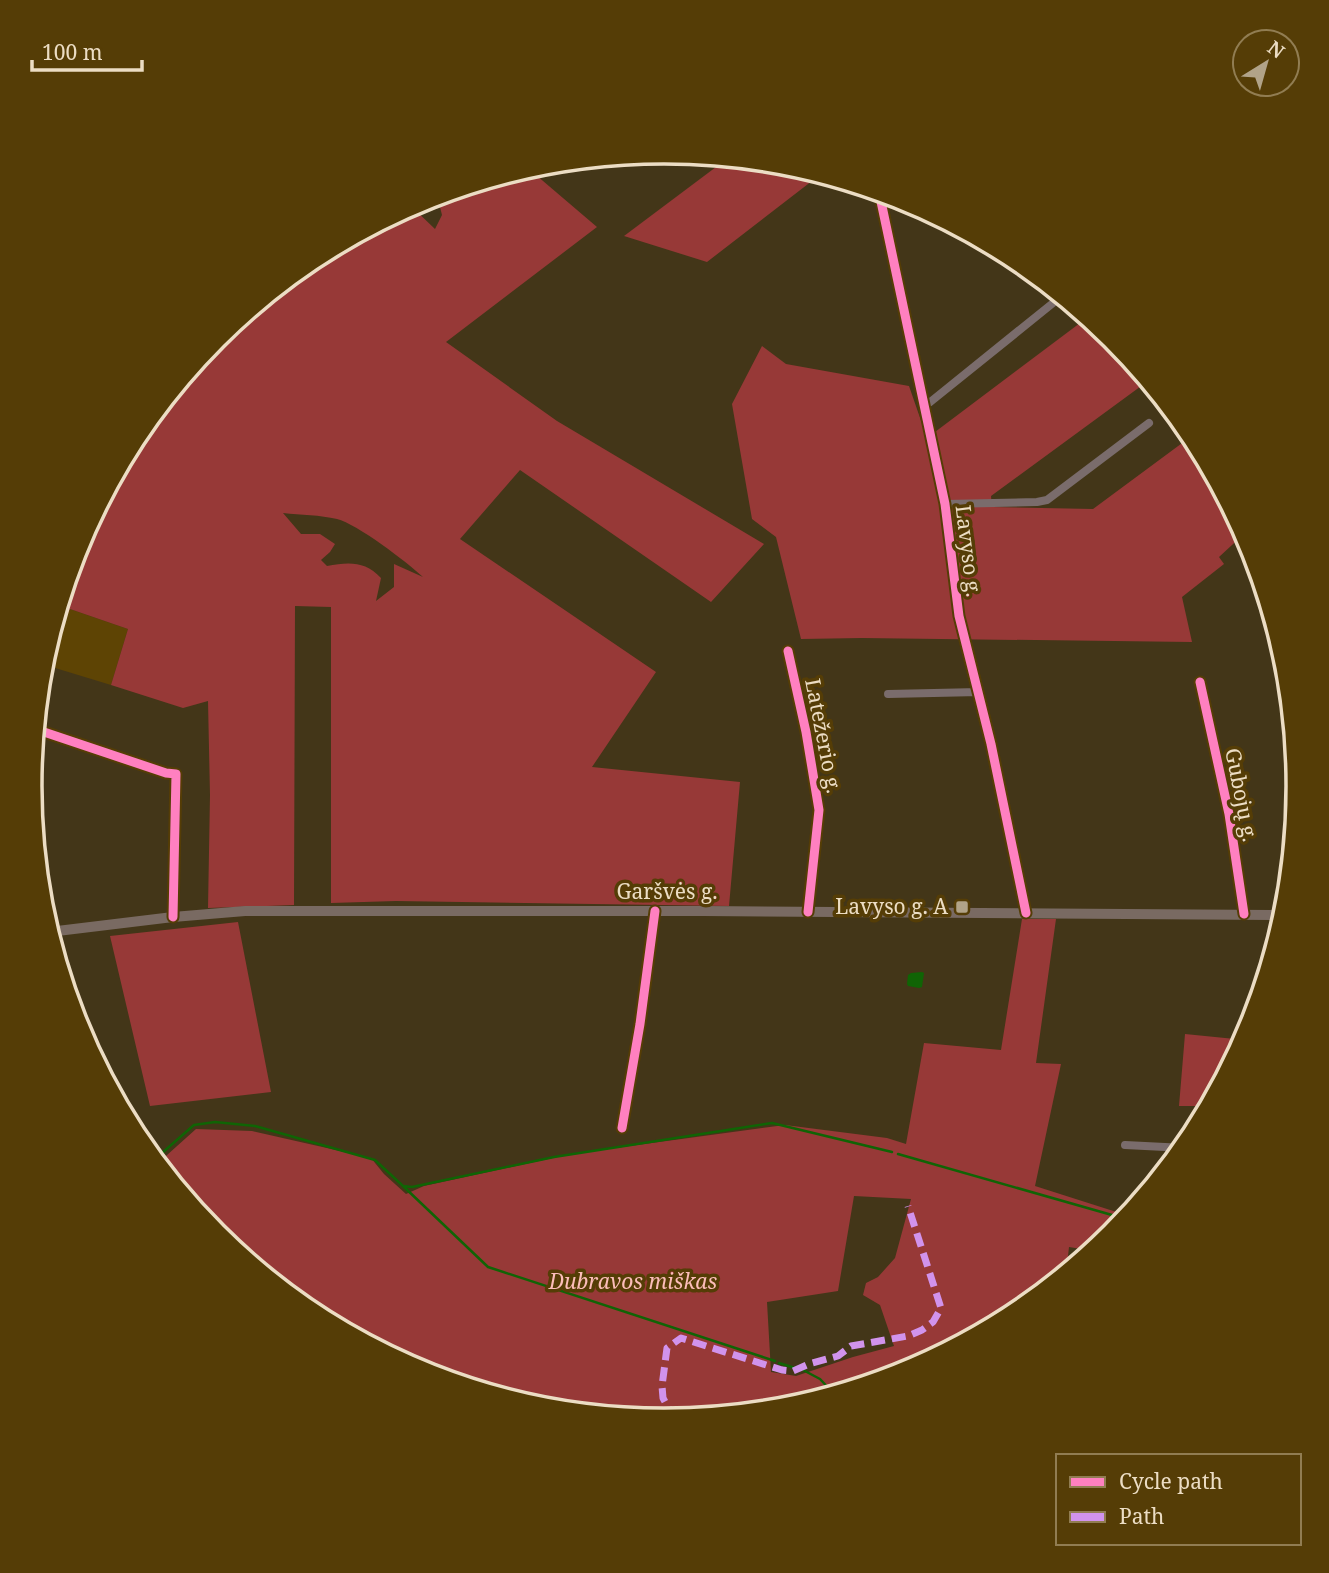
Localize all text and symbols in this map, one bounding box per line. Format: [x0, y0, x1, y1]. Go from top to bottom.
scale bar [32, 28, 142, 72]
north arrow [1231, 28, 1301, 98]
text: N [1262, 35, 1290, 64]
text: 100 m [42, 38, 103, 66]
street label: Lavyso g. [949, 503, 989, 599]
street label: Latežerio g. [799, 676, 849, 796]
street label: Gubojų g. [1219, 746, 1265, 844]
street label: Garšvės g. [616, 877, 718, 905]
place label: Lavyso g. A [835, 892, 948, 920]
marker: Lavyso g. A [954, 899, 970, 915]
park label: Dubravos miškas [548, 1267, 718, 1295]
legend [1056, 1454, 1301, 1545]
text: Cycle path [1119, 1467, 1223, 1495]
text: Path [1119, 1502, 1164, 1530]

